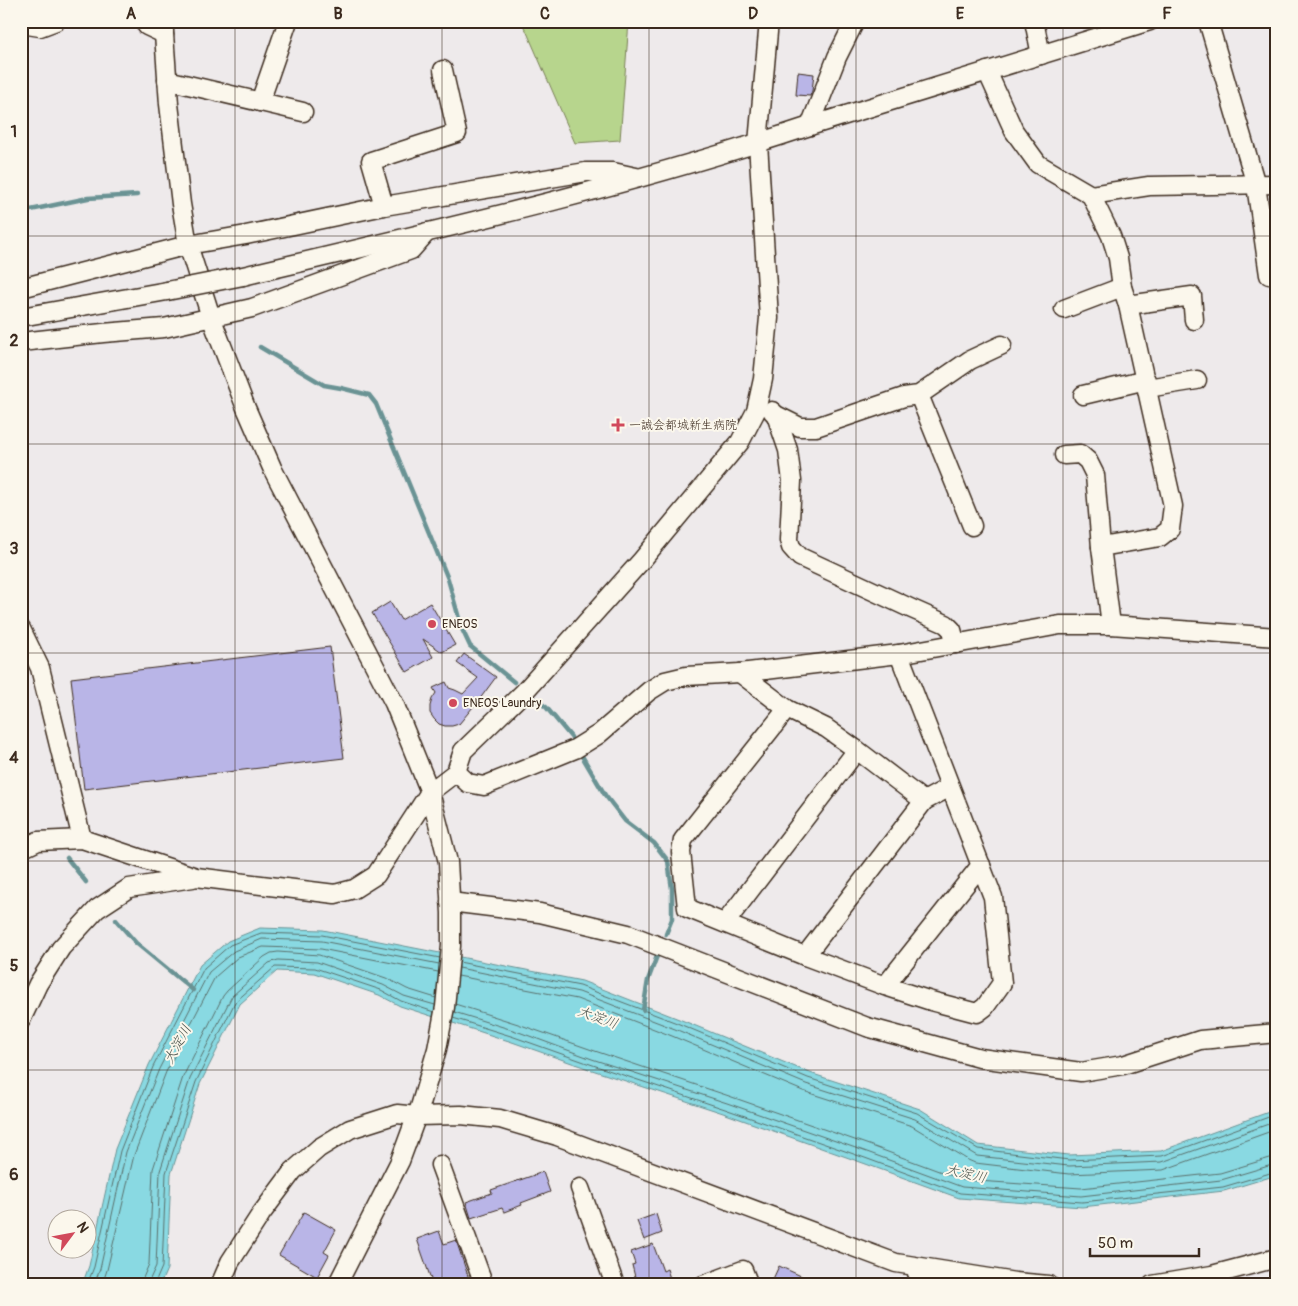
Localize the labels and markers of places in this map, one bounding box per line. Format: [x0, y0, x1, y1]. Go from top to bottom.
marker: 一誠会都城新生病院 [611, 418, 625, 432]
place label: 一誠会都城新生病院 [629, 418, 737, 433]
place label: ENEOS [442, 617, 477, 632]
marker: ENEOS [426, 618, 438, 630]
place label: ENEOS Laundry [463, 696, 541, 711]
marker: ENEOS Laundry [447, 697, 459, 709]

